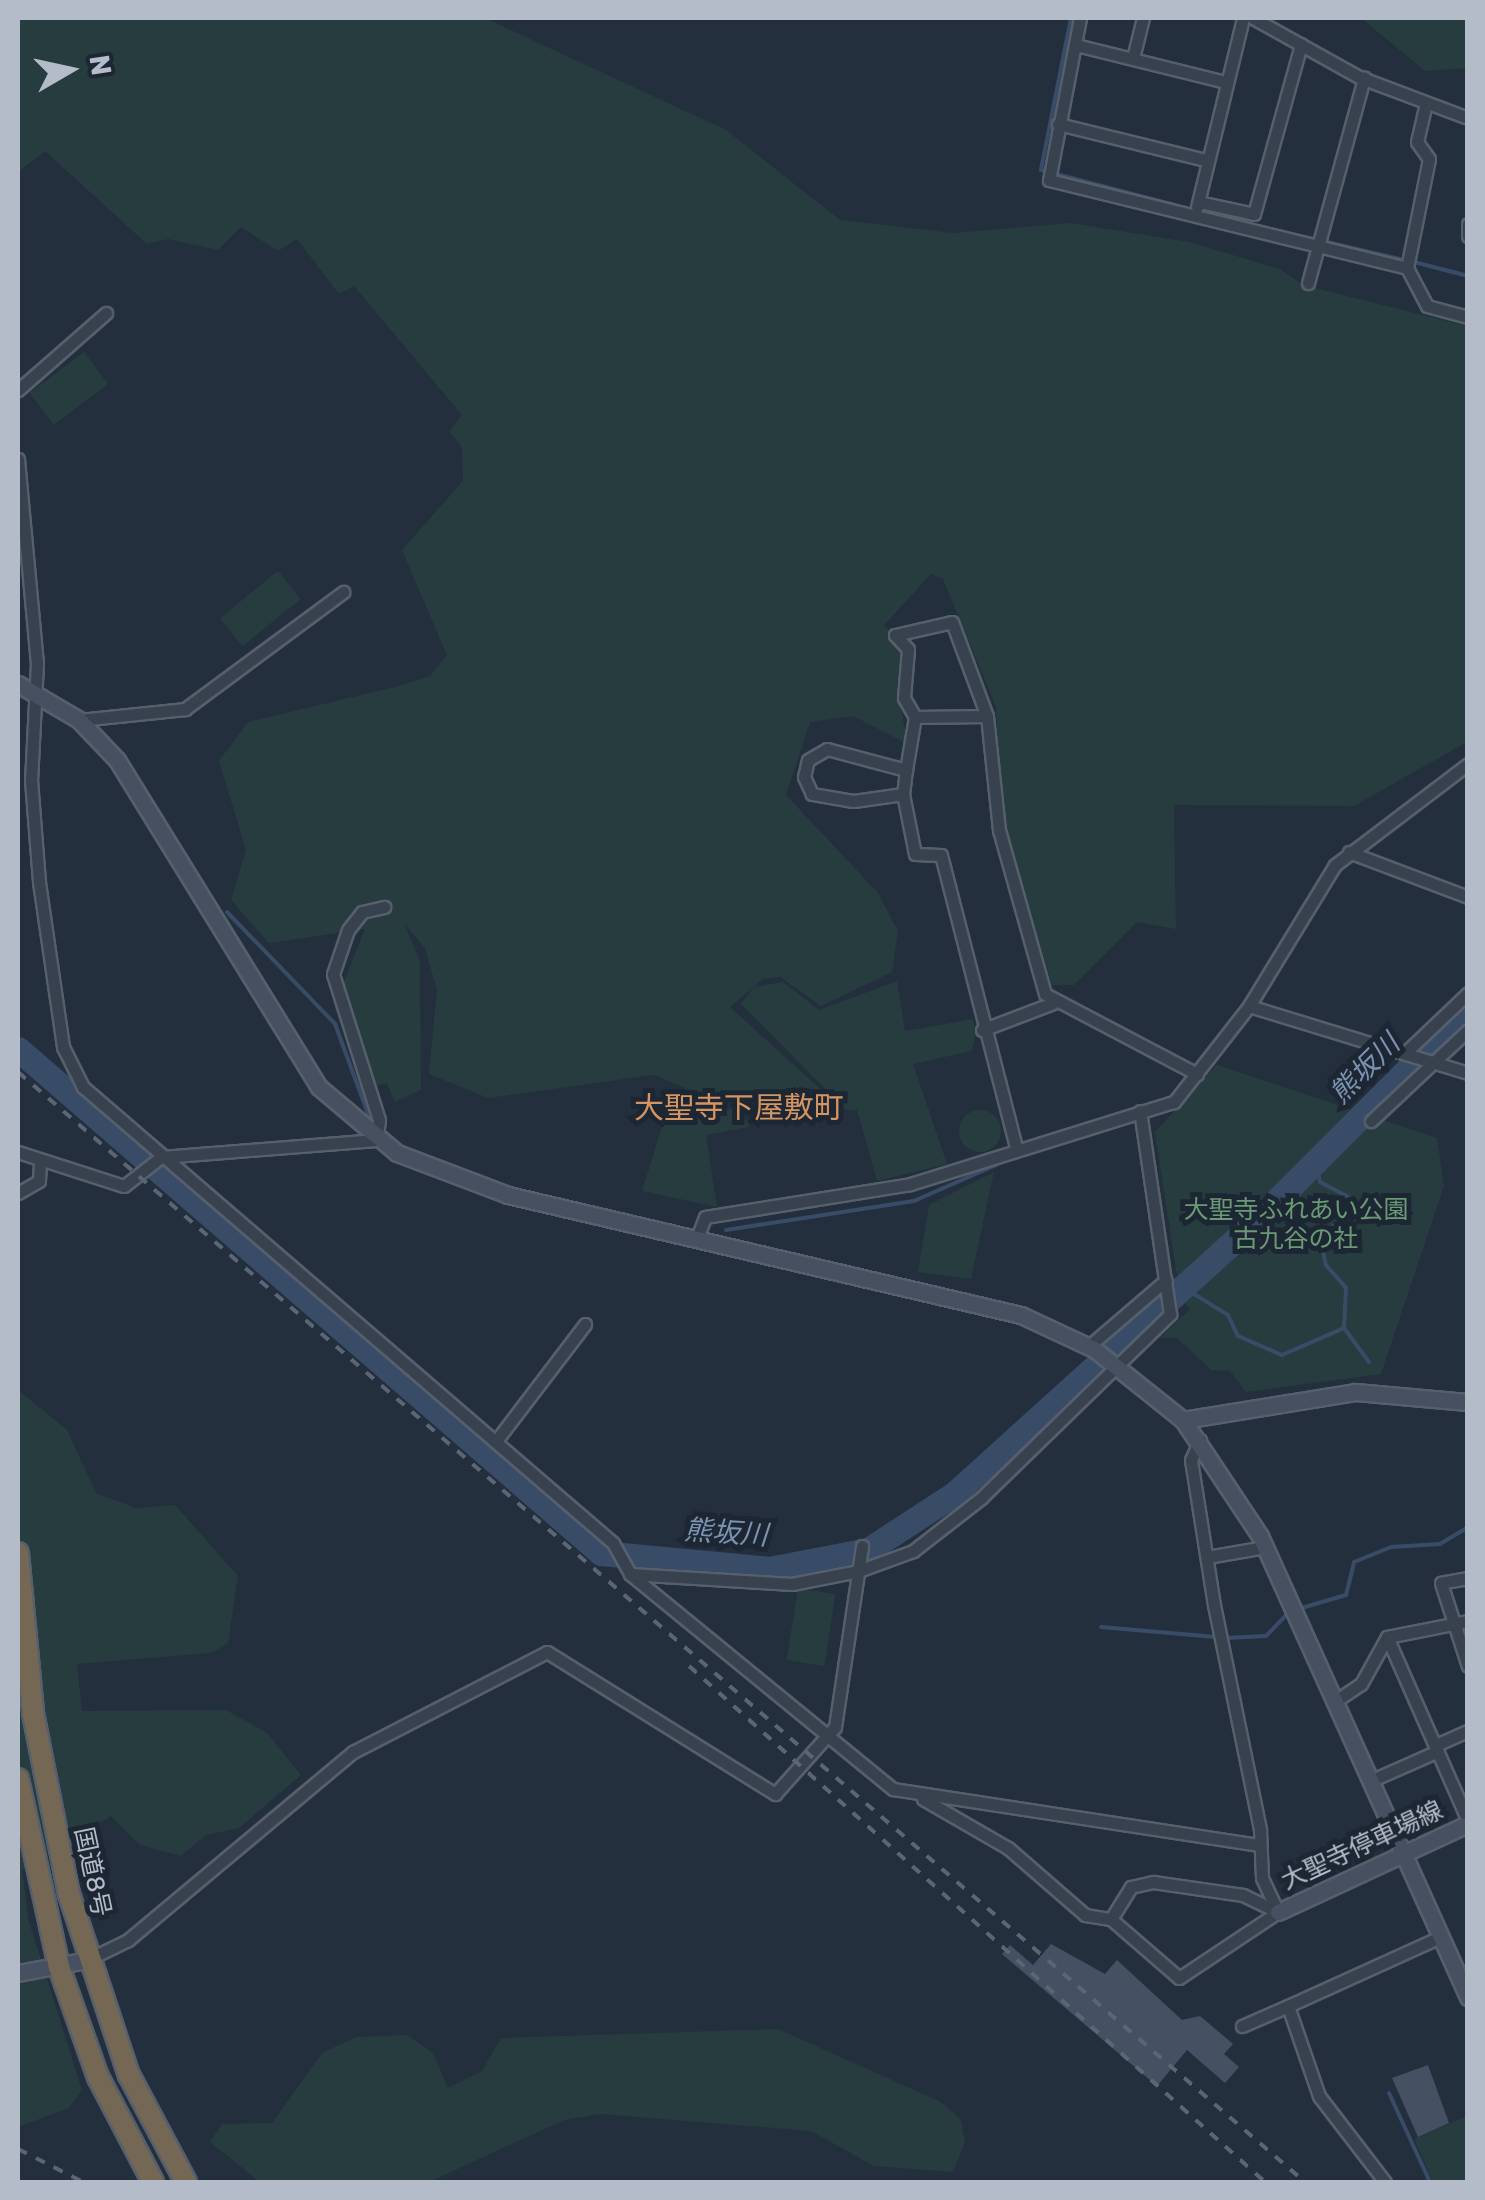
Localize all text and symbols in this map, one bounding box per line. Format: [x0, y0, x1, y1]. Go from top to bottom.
north arrow [20, 20, 120, 120]
text: N [82, 53, 118, 78]
water label: 熊坂川 [1323, 1027, 1407, 1111]
district label: 大聖寺下屋敷町 [634, 1090, 844, 1126]
park label: 大聖寺ふれあい公園 古九谷の社 [1184, 1196, 1408, 1255]
water label: 熊坂川 [683, 1513, 769, 1553]
street label: 大聖寺停車場線 [1276, 1795, 1448, 1897]
street label: 国道8号 [68, 1824, 116, 1920]

